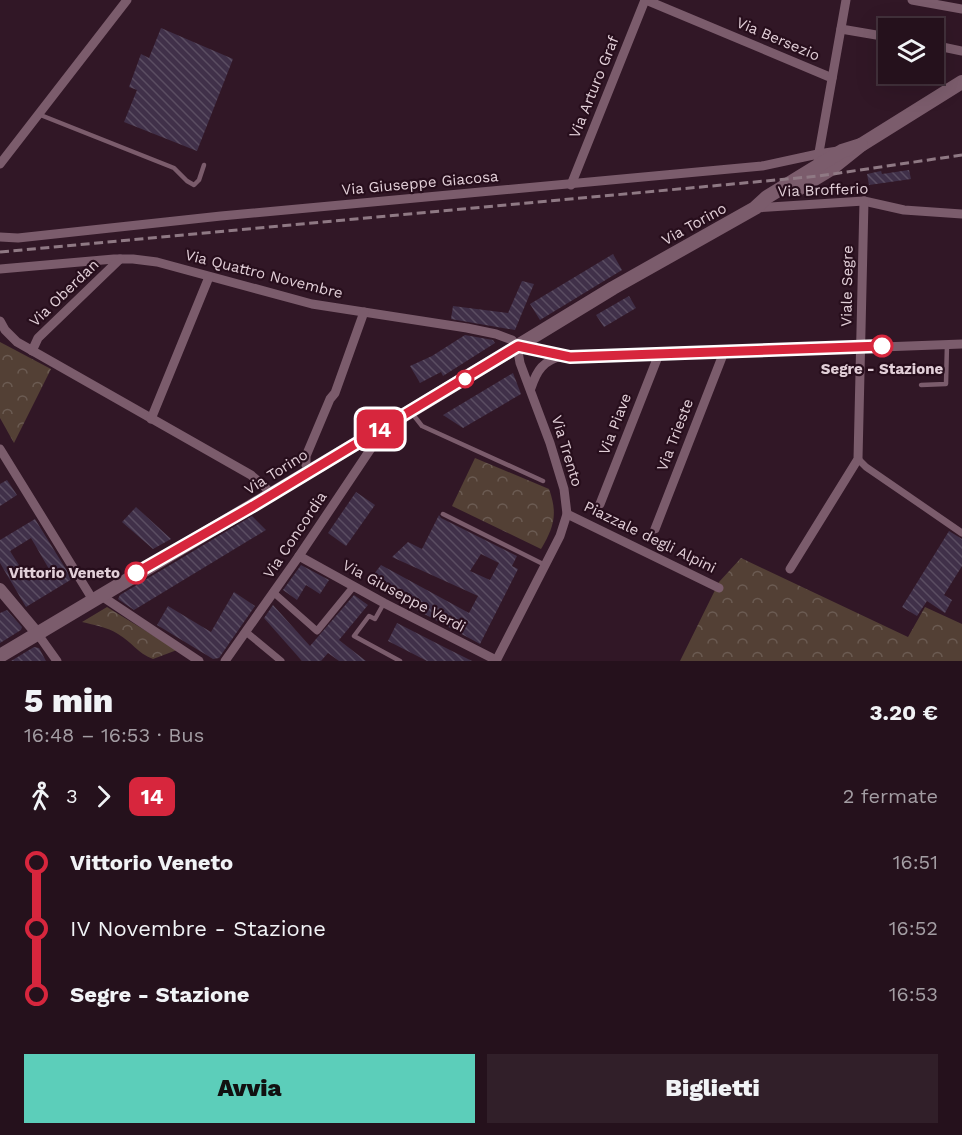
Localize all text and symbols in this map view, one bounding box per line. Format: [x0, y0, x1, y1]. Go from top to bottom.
street label: Via Bersezio [734, 13, 822, 65]
map controls [878, 18, 944, 84]
button: layers [878, 18, 944, 84]
street label: Via Arturo Graf [565, 33, 623, 141]
street label: Via Giuseppe Giacosa [341, 167, 500, 199]
street label: Via Brofferio [777, 179, 869, 201]
street label: Via Torino [658, 199, 730, 249]
street label: Viale Segre [837, 245, 857, 327]
street label: Via Quattro Novembre [183, 246, 345, 302]
street label: Via Oberdan [26, 256, 102, 330]
marker: Segre - Stazione [871, 335, 893, 357]
place label: Segre - Stazione [821, 360, 944, 378]
unlabelled marker [456, 370, 474, 388]
street label: Via Piave [595, 391, 635, 457]
street label: Via Trieste [653, 396, 697, 474]
line badge: 14 [353, 410, 407, 448]
street label: Via Trento [548, 413, 586, 489]
text: 14 [369, 417, 391, 442]
street label: Via Torino [241, 445, 311, 499]
street label: Via Concordia [259, 488, 331, 582]
street label: Piazzale degli Alpini [581, 497, 719, 577]
street label: Via Giuseppe Verdi [339, 556, 469, 636]
marker: Vittorio Veneto [125, 562, 147, 584]
place label: Vittorio Veneto [9, 564, 120, 582]
text: 5 min [24, 681, 113, 720]
text: 3.20 € [870, 700, 938, 725]
text: 16:48 – 16:53 · Bus [24, 723, 204, 747]
icon: walk [24, 780, 57, 813]
icon: forward [87, 780, 120, 813]
text: 3 [66, 784, 78, 808]
text: 14 [141, 784, 163, 809]
text: 2 fermate [843, 784, 938, 808]
text: Vittorio Veneto [70, 850, 233, 875]
text: 16:51 [893, 850, 938, 874]
text: IV Novembre - Stazione [70, 916, 326, 941]
text: 16:52 [889, 916, 938, 940]
text: Segre - Stazione [70, 982, 250, 1007]
text: 16:53 [889, 982, 938, 1006]
button: Avvia [24, 1054, 475, 1123]
button: Biglietti [487, 1054, 938, 1123]

